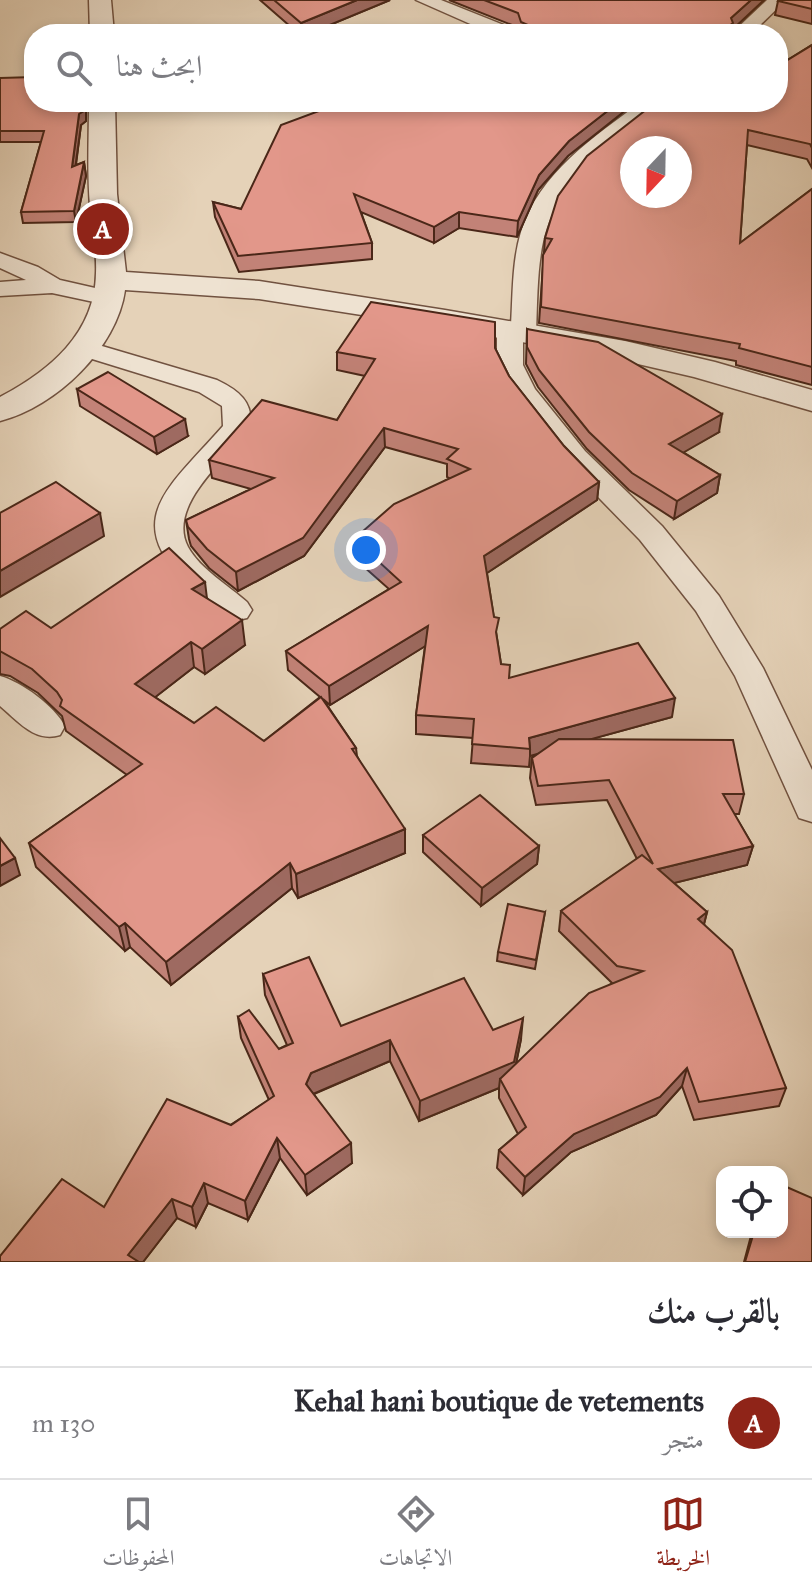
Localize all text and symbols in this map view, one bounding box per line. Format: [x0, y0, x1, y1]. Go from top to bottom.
search box [24, 24, 788, 112]
icon: search [52, 46, 96, 90]
text: ابحث هنا [116, 48, 202, 84]
north arrow [620, 136, 692, 208]
pin: A [77, 199, 129, 259]
your location [346, 530, 386, 570]
map controls [716, 1166, 788, 1238]
button: locate [716, 1166, 788, 1238]
text: بالقرب منك [647, 1290, 780, 1331]
text: Kehal hani boutique de vetements [294, 1383, 704, 1419]
text: 130 m [32, 1407, 95, 1439]
text: A [745, 1407, 763, 1439]
text: متجر [663, 1423, 704, 1455]
tab: المحفوظات [102, 1492, 175, 1579]
tab: الاتجاهات [379, 1492, 452, 1579]
tab: الخريطة [656, 1492, 710, 1579]

